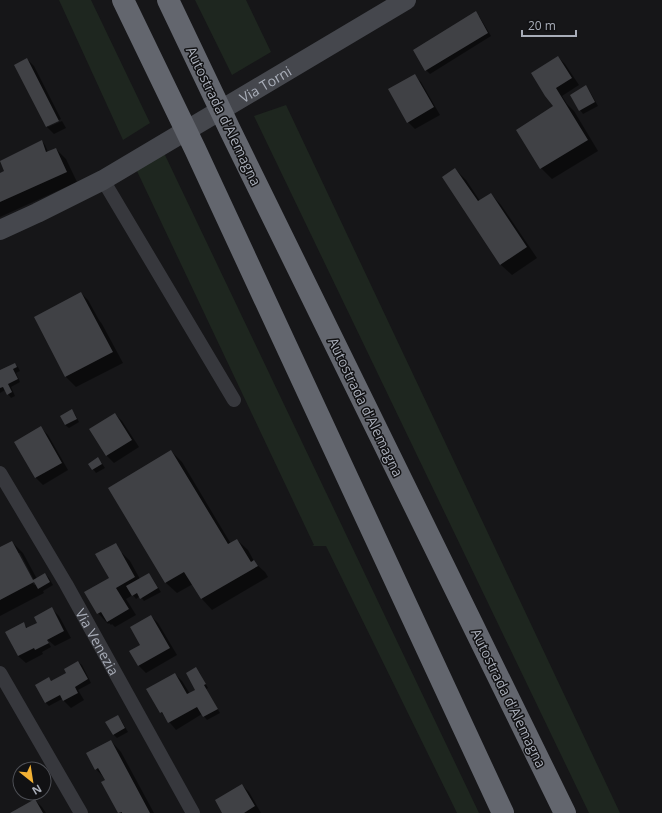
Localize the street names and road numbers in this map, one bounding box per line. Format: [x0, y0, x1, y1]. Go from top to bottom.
street label: Autostrada d'Alemagna [182, 43, 266, 189]
street label: Via Torni [236, 61, 295, 107]
street label: Autostrada d'Alemagna [324, 334, 408, 480]
street label: Via Venezia [72, 605, 124, 679]
street label: Autostrada d'Alemagna [467, 625, 551, 771]

